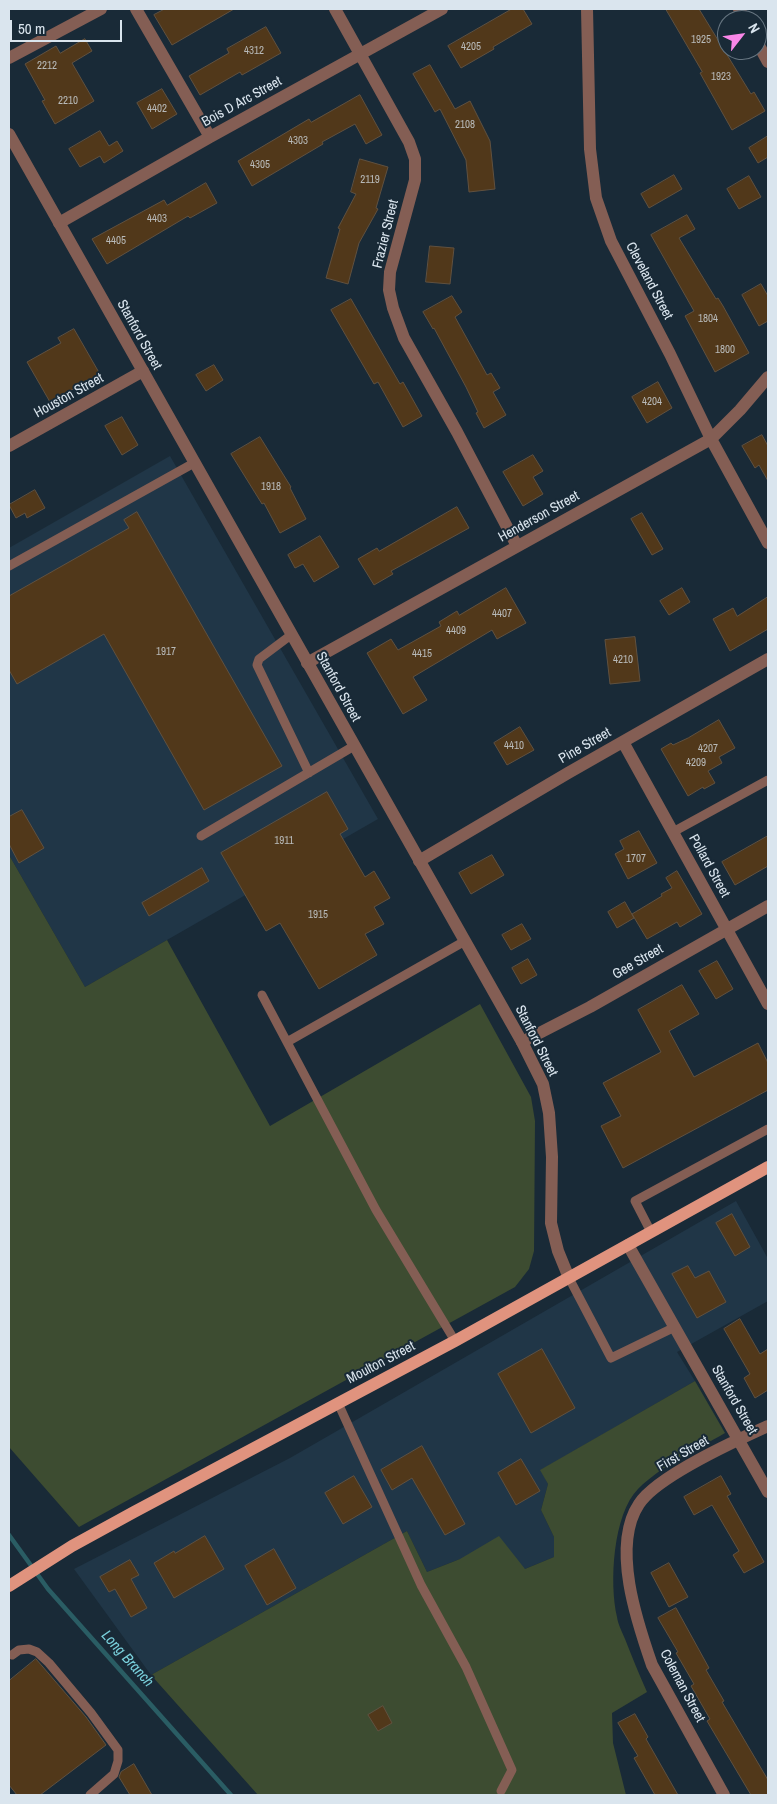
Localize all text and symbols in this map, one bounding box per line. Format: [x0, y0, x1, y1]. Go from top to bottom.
scale bar [12, 10, 125, 42]
north arrow [717, 10, 767, 60]
text: 50 m [18, 18, 45, 39]
text: N [744, 20, 764, 36]
house number: 1925 [691, 33, 711, 47]
house number: 4205 [461, 40, 481, 54]
house number: 4312 [244, 44, 264, 58]
house number: 2212 [37, 59, 57, 73]
house number: 1923 [711, 70, 731, 84]
street label: Bois D Arc Street [199, 73, 285, 131]
house number: 2210 [58, 94, 78, 108]
house number: 4402 [147, 102, 167, 116]
house number: 2108 [455, 118, 475, 132]
house number: 4303 [288, 134, 308, 148]
house number: 4305 [250, 158, 270, 172]
house number: 2119 [360, 173, 380, 187]
street label: Frazier Street [369, 198, 403, 270]
house number: 4403 [147, 212, 167, 226]
house number: 4405 [106, 234, 126, 248]
street label: Cleveland Street [622, 240, 676, 322]
street label: Stanford Street [113, 297, 165, 373]
house number: 1804 [698, 312, 718, 326]
house number: 1800 [715, 343, 735, 357]
street label: Houston Street [31, 370, 107, 422]
house number: 4204 [642, 395, 662, 409]
house number: 1918 [261, 480, 281, 494]
street label: Henderson Street [496, 488, 582, 546]
house number: 4407 [492, 607, 512, 621]
house number: 4409 [446, 624, 466, 638]
house number: 1917 [156, 645, 176, 659]
house number: 4415 [412, 647, 432, 661]
street label: Stanford Street [312, 649, 364, 725]
house number: 4210 [613, 653, 633, 667]
street label: Pine Street [556, 724, 614, 768]
house number: 4410 [504, 739, 524, 753]
house number: 4207 [698, 742, 718, 756]
house number: 4209 [686, 756, 706, 770]
street label: Pollard Street [685, 832, 733, 900]
house number: 1911 [274, 834, 294, 848]
house number: 1707 [626, 852, 646, 866]
house number: 1915 [308, 908, 328, 922]
street label: Gee Street [610, 941, 666, 983]
street label: Stanford Street [511, 1003, 561, 1079]
street label: Moulton Street [344, 1338, 418, 1388]
street label: Stanford Street [707, 1362, 761, 1438]
street label: First Street [654, 1433, 712, 1475]
water label: Long Branch [97, 1627, 157, 1691]
street label: Coleman Street [656, 1647, 708, 1725]

